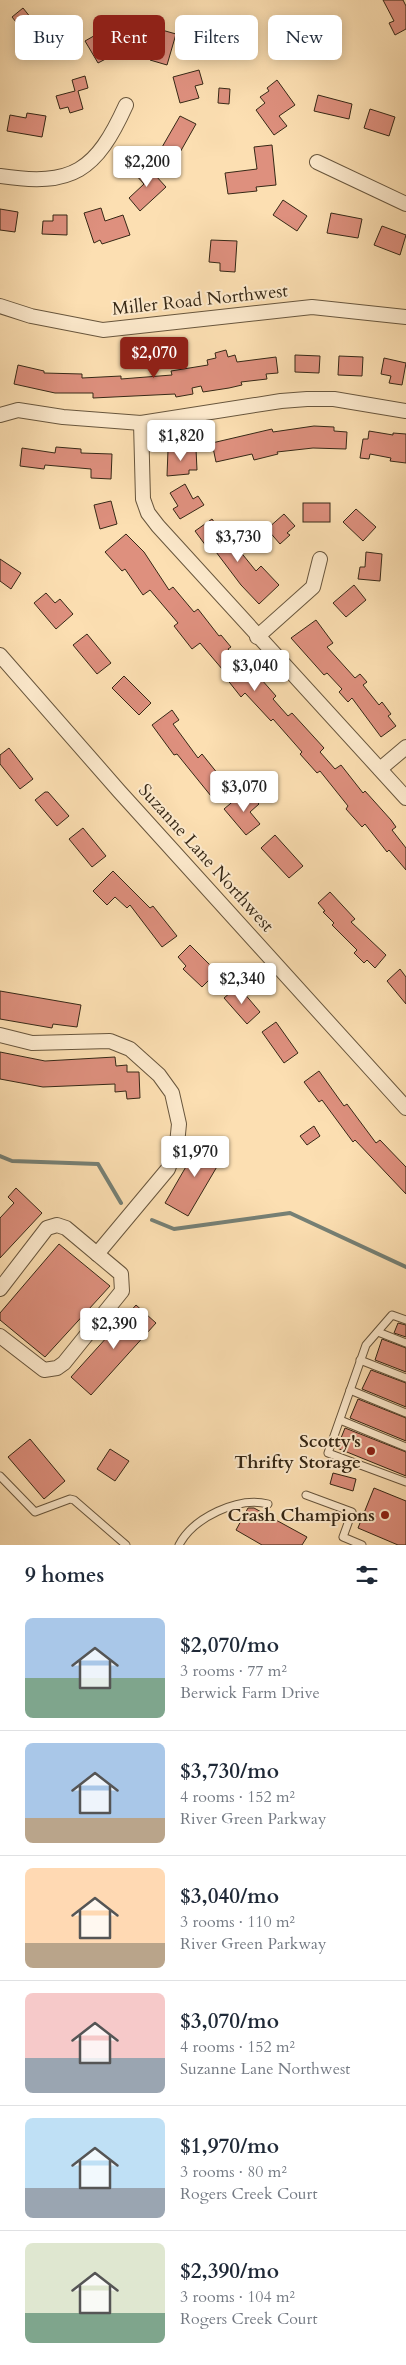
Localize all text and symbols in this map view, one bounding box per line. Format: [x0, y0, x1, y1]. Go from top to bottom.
chip: Buy [15, 15, 83, 60]
chip: Rent [93, 15, 165, 60]
chip: Filters [175, 15, 258, 60]
chip: New [268, 15, 342, 60]
pin: $2,200 [106, 146, 188, 188]
text: $2,200 [124, 151, 170, 173]
street label: Miller Road Northwest [111, 278, 289, 322]
pin: $2,070 [113, 336, 195, 379]
text: $2,070 [131, 342, 177, 364]
pin: $1,820 [140, 420, 222, 462]
text: $1,820 [158, 425, 204, 447]
pin: $3,730 [197, 520, 279, 563]
text: $3,730 [215, 526, 261, 548]
pin: $3,040 [214, 650, 296, 692]
text: $3,040 [232, 655, 278, 677]
pin: $3,070 [203, 770, 285, 813]
text: $3,070 [221, 776, 267, 798]
street label: Suzanne Lane Northwest [133, 778, 280, 938]
pin: $2,340 [201, 962, 283, 1005]
text: $2,340 [219, 968, 265, 990]
pin: $1,970 [154, 1136, 236, 1178]
text: $1,970 [172, 1141, 218, 1163]
pin: $2,390 [73, 1308, 155, 1350]
text: $2,390 [91, 1313, 137, 1335]
place label: Scotty's Thrifty Storage [234, 1429, 361, 1475]
marker: Scotty's Thrifty Storage [365, 1445, 377, 1457]
place label: Crash Champions [228, 1503, 375, 1528]
marker: Crash Champions [379, 1509, 391, 1521]
text: 9 homes [25, 1561, 104, 1590]
icon: filters [353, 1561, 381, 1589]
text: $2,070/mo [180, 1631, 279, 1660]
icon: home [65, 1638, 125, 1698]
text: 3 rooms · 77 m² [180, 1660, 287, 1682]
text: Berwick Farm Drive [180, 1682, 320, 1704]
text: $3,730/mo [180, 1757, 279, 1786]
icon: home [65, 1763, 125, 1823]
text: 4 rooms · 152 m² [180, 1786, 295, 1808]
text: River Green Parkway [180, 1808, 326, 1830]
text: $3,040/mo [180, 1882, 279, 1911]
icon: home [65, 1888, 125, 1948]
text: 3 rooms · 110 m² [180, 1911, 295, 1933]
text: River Green Parkway [180, 1933, 326, 1955]
text: $3,070/mo [180, 2007, 279, 2036]
icon: home [65, 2013, 125, 2073]
text: 4 rooms · 152 m² [180, 2036, 295, 2058]
text: Suzanne Lane Northwest [180, 2058, 350, 2080]
text: $1,970/mo [180, 2132, 279, 2161]
icon: home [65, 2138, 125, 2198]
text: 3 rooms · 80 m² [180, 2161, 287, 2183]
text: Rogers Creek Court [180, 2183, 317, 2205]
text: $2,390/mo [180, 2257, 279, 2286]
icon: home [65, 2263, 125, 2323]
text: 3 rooms · 104 m² [180, 2286, 295, 2308]
text: Rogers Creek Court [180, 2308, 317, 2330]

